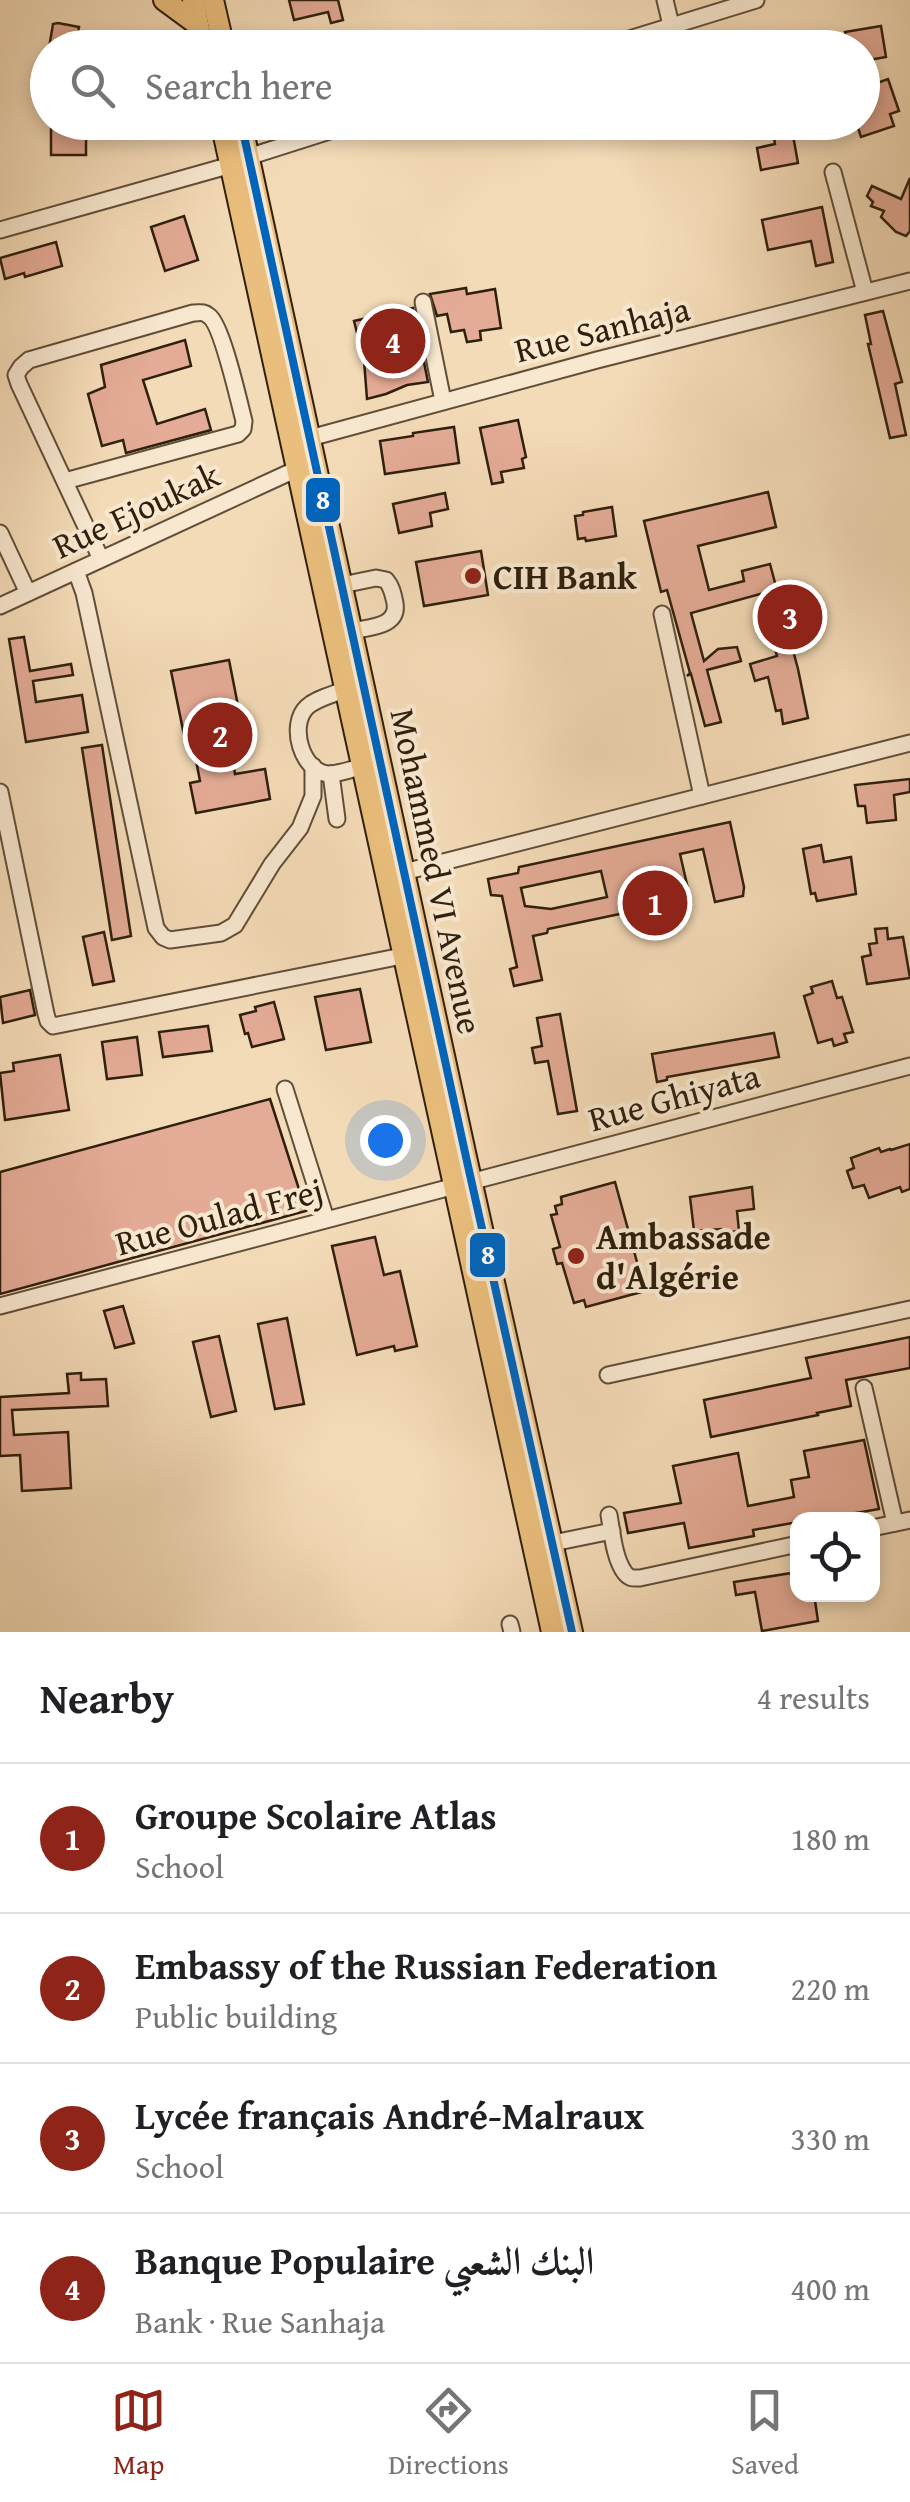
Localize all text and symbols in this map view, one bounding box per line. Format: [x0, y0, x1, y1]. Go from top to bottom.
search box [30, 30, 880, 140]
text: Search here [145, 57, 333, 113]
icon: search [65, 58, 120, 113]
street label: Rue Sanhaja [509, 283, 695, 375]
pin: 4 [360, 304, 426, 378]
street label: Rue Ejoukak [44, 449, 228, 571]
line badge: 8 [304, 476, 342, 524]
text: 8 [316, 478, 330, 519]
place label: CIH Bank [493, 551, 638, 602]
marker: CIH Bank [462, 565, 484, 587]
pin: 3 [758, 580, 822, 654]
pin: 2 [188, 698, 252, 772]
street label: Mohammed VI Avenue [378, 703, 496, 1039]
pin: 1 [622, 866, 688, 940]
street label: Rue Ghiyata [583, 1050, 766, 1144]
your location [360, 1115, 411, 1166]
street label: Rue Oulad Frej [110, 1164, 328, 1268]
place label: Ambassade d'Algérie [596, 1211, 771, 1302]
line badge: 8 [468, 1231, 507, 1279]
text: 8 [481, 1233, 495, 1274]
marker: Ambassade d'Algérie [565, 1245, 587, 1267]
map controls [790, 1512, 880, 1602]
button: locate [790, 1512, 880, 1602]
text: Nearby [40, 1667, 174, 1728]
text: 4 results [757, 1674, 870, 1721]
text: Groupe Scolaire Atlas [135, 1787, 497, 1843]
text: 1 [64, 1815, 81, 1862]
text: 180 m [791, 1815, 870, 1862]
text: School [135, 1843, 224, 1890]
text: Embassy of the Russian Federation [135, 1937, 717, 1993]
text: 2 [64, 1965, 81, 2012]
text: 220 m [791, 1965, 870, 2012]
text: Public building [135, 1993, 337, 2040]
text: Lycée français André-Malraux [135, 2087, 644, 2143]
text: 3 [64, 2115, 81, 2162]
text: 330 m [791, 2115, 870, 2162]
text: School [135, 2143, 224, 2190]
text: Banque Populaire البنك الشعبي [135, 2232, 594, 2288]
text: 4 [64, 2265, 81, 2312]
text: 400 m [791, 2265, 870, 2312]
text: Bank · Rue Sanhaja [135, 2298, 385, 2345]
tab: Map [111, 2383, 166, 2484]
tab: Directions [388, 2383, 509, 2484]
tab: Saved [731, 2383, 799, 2484]

